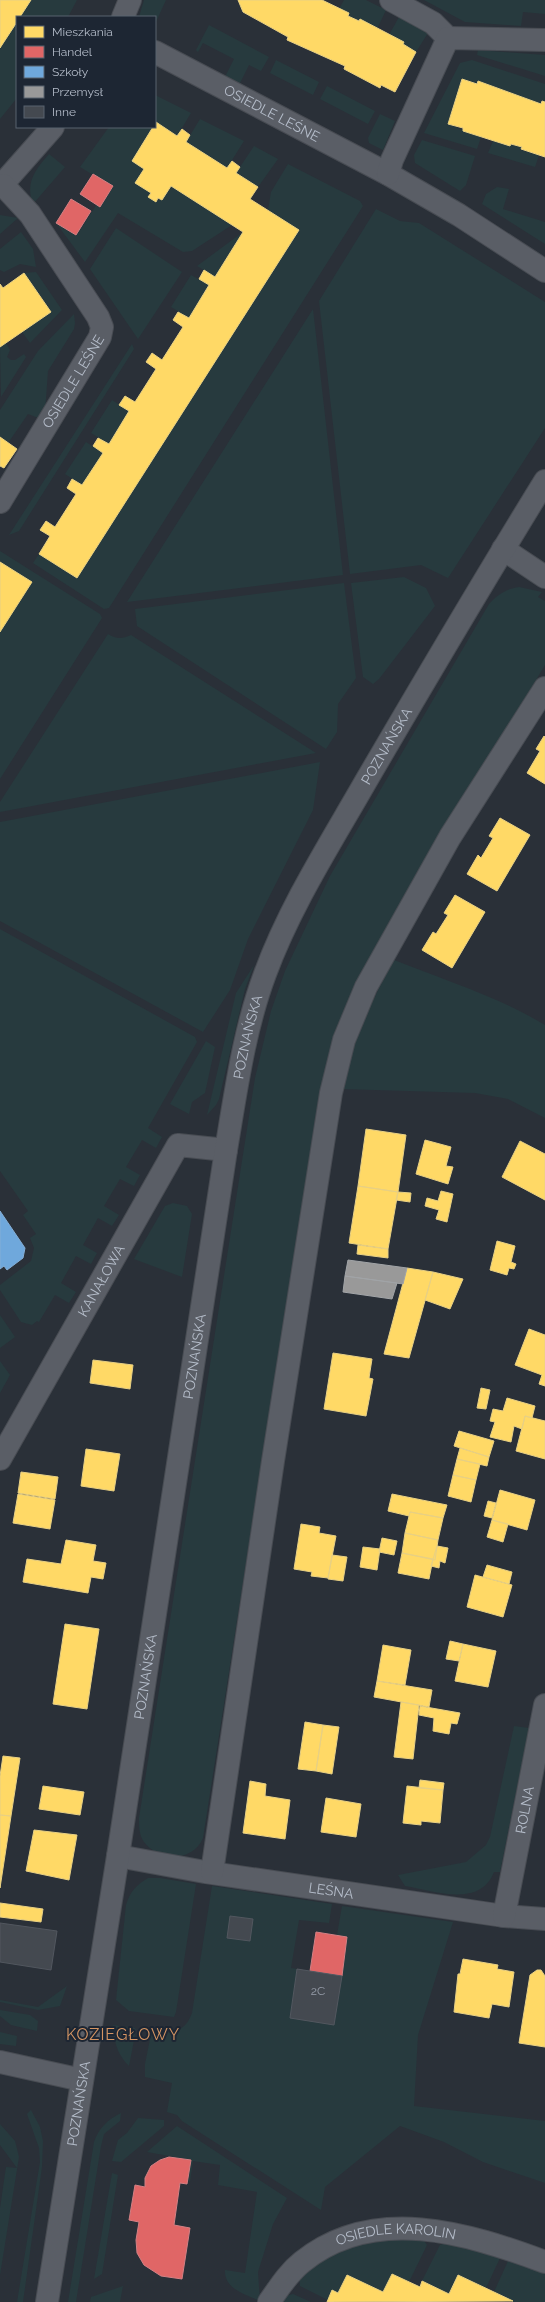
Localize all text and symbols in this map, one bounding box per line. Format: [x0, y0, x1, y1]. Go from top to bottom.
legend [16, 16, 156, 128]
text: Mieszkania [52, 25, 113, 39]
text: Handel [52, 45, 93, 59]
text: Szkoły [52, 65, 89, 79]
street label: OSIEDLE LEŚNE [221, 82, 323, 145]
text: Przemysł [52, 85, 104, 99]
text: Inne [52, 105, 76, 119]
street label: OSIEDLE LEŚNE [39, 332, 107, 431]
street label: POZNAŃSKA [358, 704, 415, 787]
street label: POZNAŃSKA [230, 992, 265, 1080]
street label: KANAŁOWA [74, 1241, 128, 1319]
street label: POZNAŃSKA [180, 1312, 209, 1400]
street label: POZNAŃSKA [131, 1633, 160, 1720]
street label: ROLNA [512, 1784, 537, 1835]
street label: LEŚNA [308, 1879, 355, 1902]
house number: 2C [311, 1984, 325, 1998]
district label: KOZIEGŁOWY [66, 2025, 180, 2044]
street label: POZNAŃSKA [64, 2059, 93, 2147]
street label: OSIEDLE KAROLIN [333, 2220, 457, 2249]

